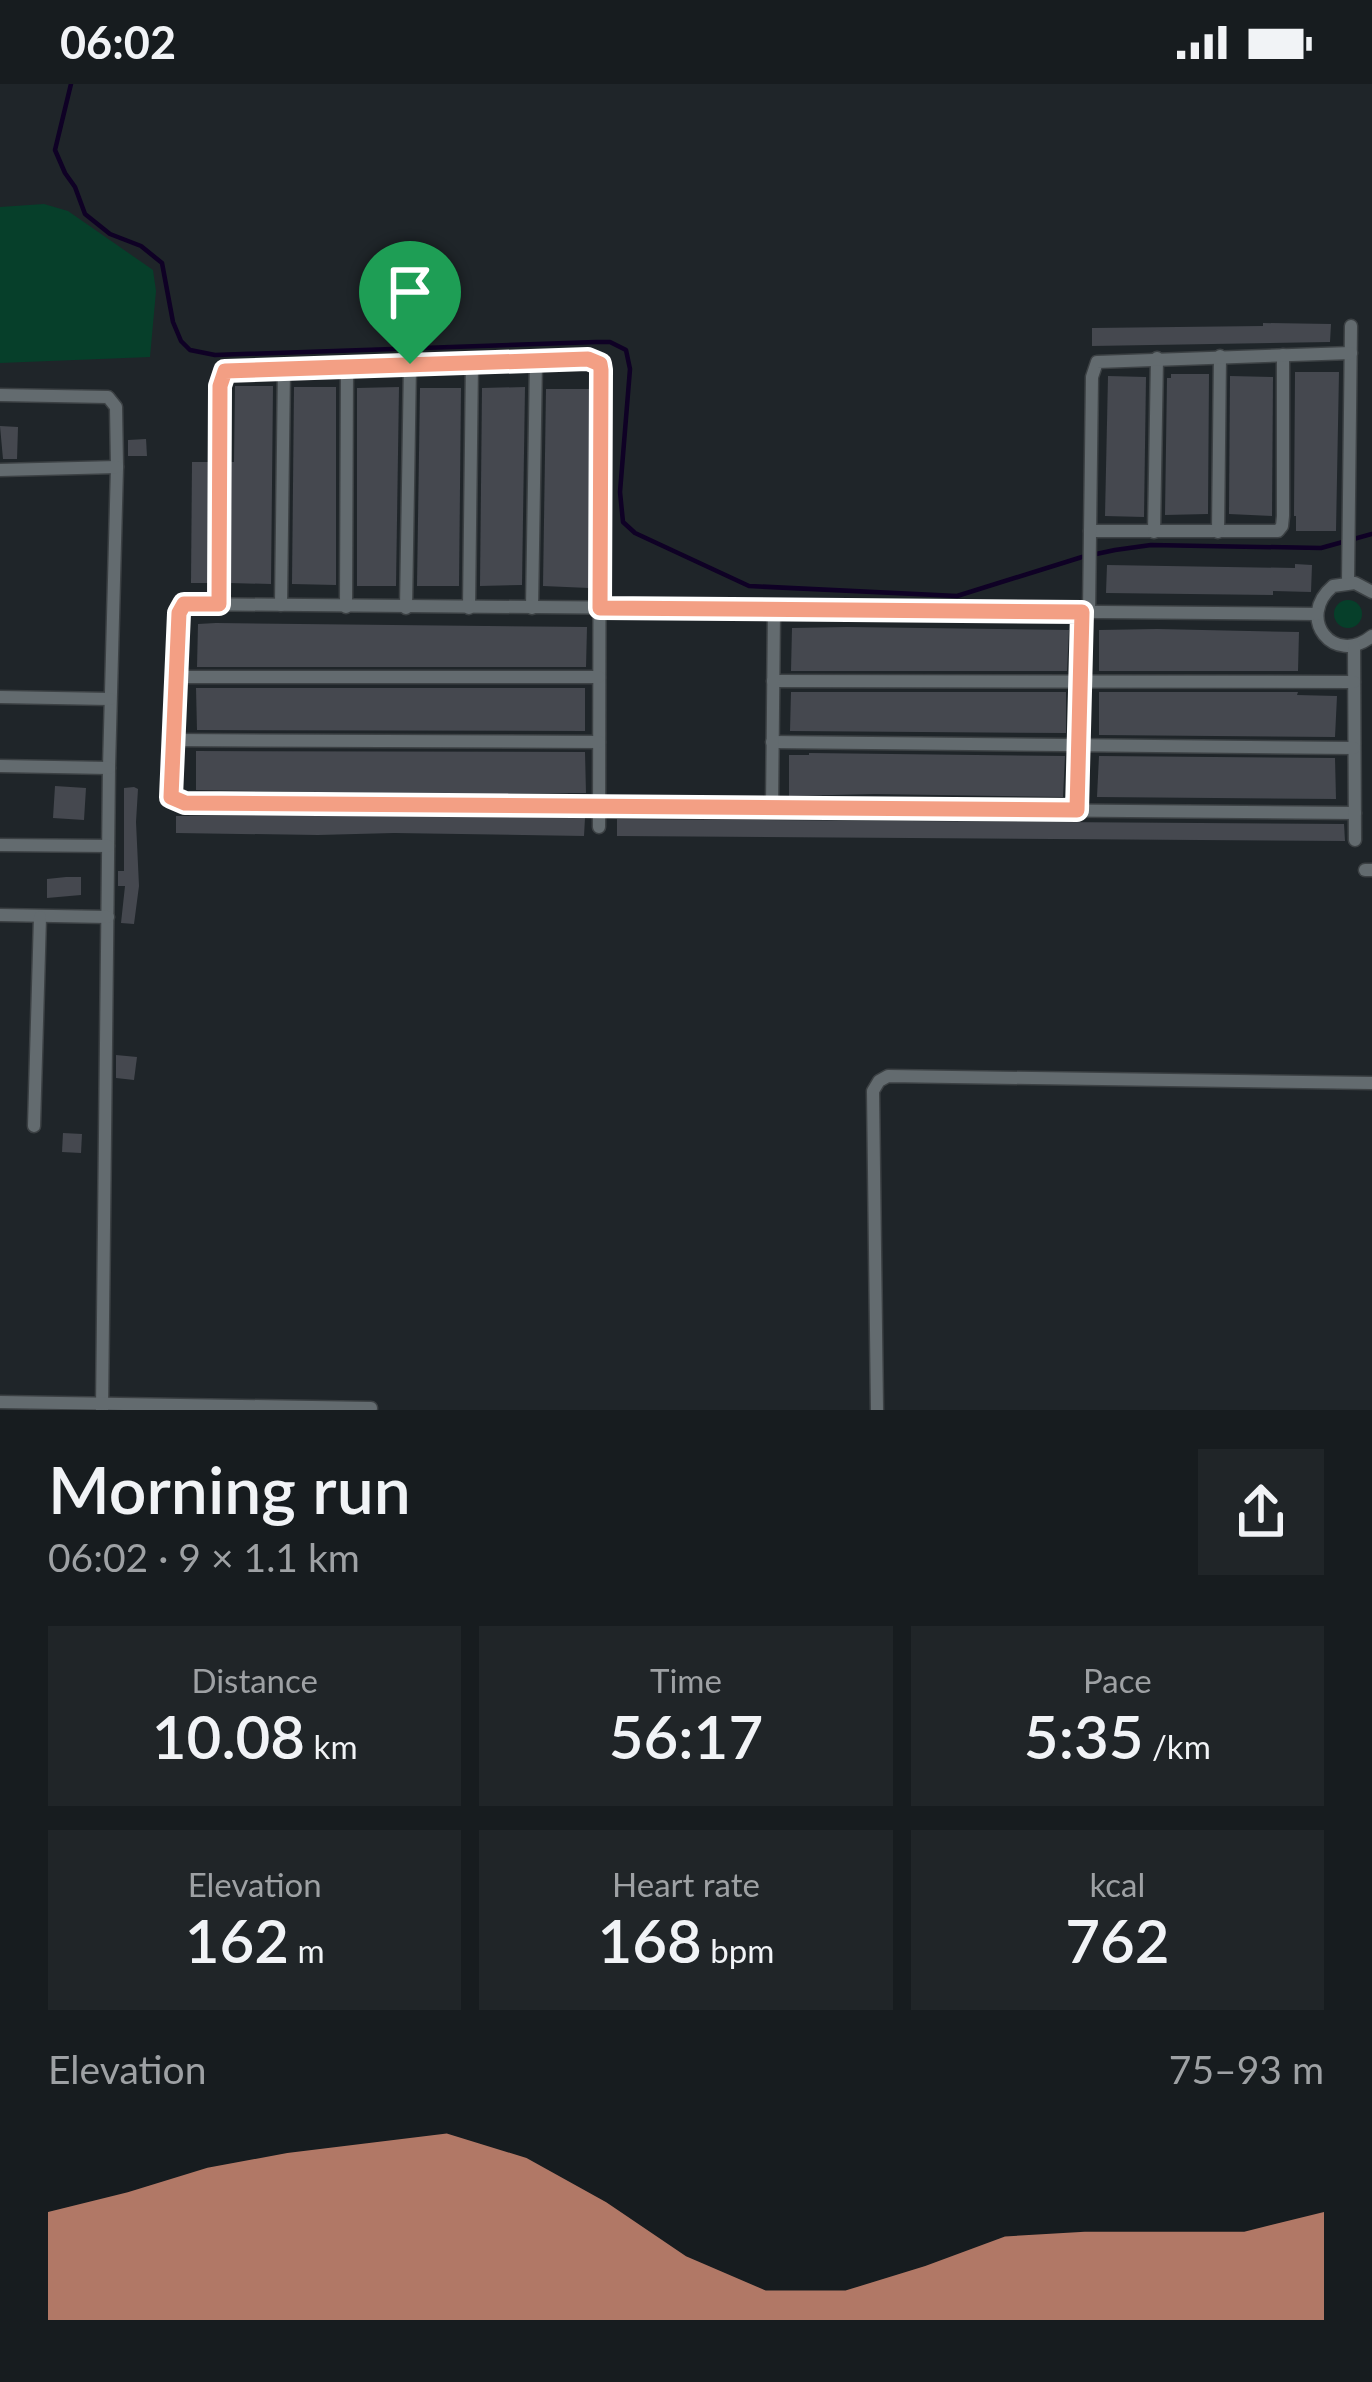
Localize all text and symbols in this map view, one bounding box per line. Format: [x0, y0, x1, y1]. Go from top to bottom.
text: 06:02 [60, 15, 176, 69]
pin [359, 241, 461, 364]
icon: arrive [377, 259, 443, 325]
text: Morning run [48, 1449, 411, 1528]
button: share [1198, 1449, 1324, 1575]
text: 06:02 · 9 × 1.1 km [48, 1534, 360, 1580]
text: Distance [191, 1660, 318, 1700]
text: Time [650, 1660, 722, 1700]
text: Pace [1083, 1660, 1152, 1700]
text: 10.08 [152, 1700, 305, 1772]
text: 56:17 [609, 1700, 763, 1772]
text: 5:35 [1024, 1700, 1144, 1772]
text: km [305, 1726, 358, 1766]
text: /km [1144, 1726, 1211, 1766]
text: Elevation [188, 1864, 322, 1904]
text: Heart rate [612, 1864, 760, 1904]
text: kcal [1089, 1864, 1145, 1904]
text: 162 [185, 1904, 289, 1976]
text: 168 [598, 1904, 702, 1976]
text: 762 [1065, 1904, 1170, 1976]
text: m [289, 1930, 325, 1970]
text: bpm [702, 1930, 774, 1970]
text: Elevation [48, 2046, 206, 2092]
text: 75–93 m [1169, 2046, 1324, 2092]

